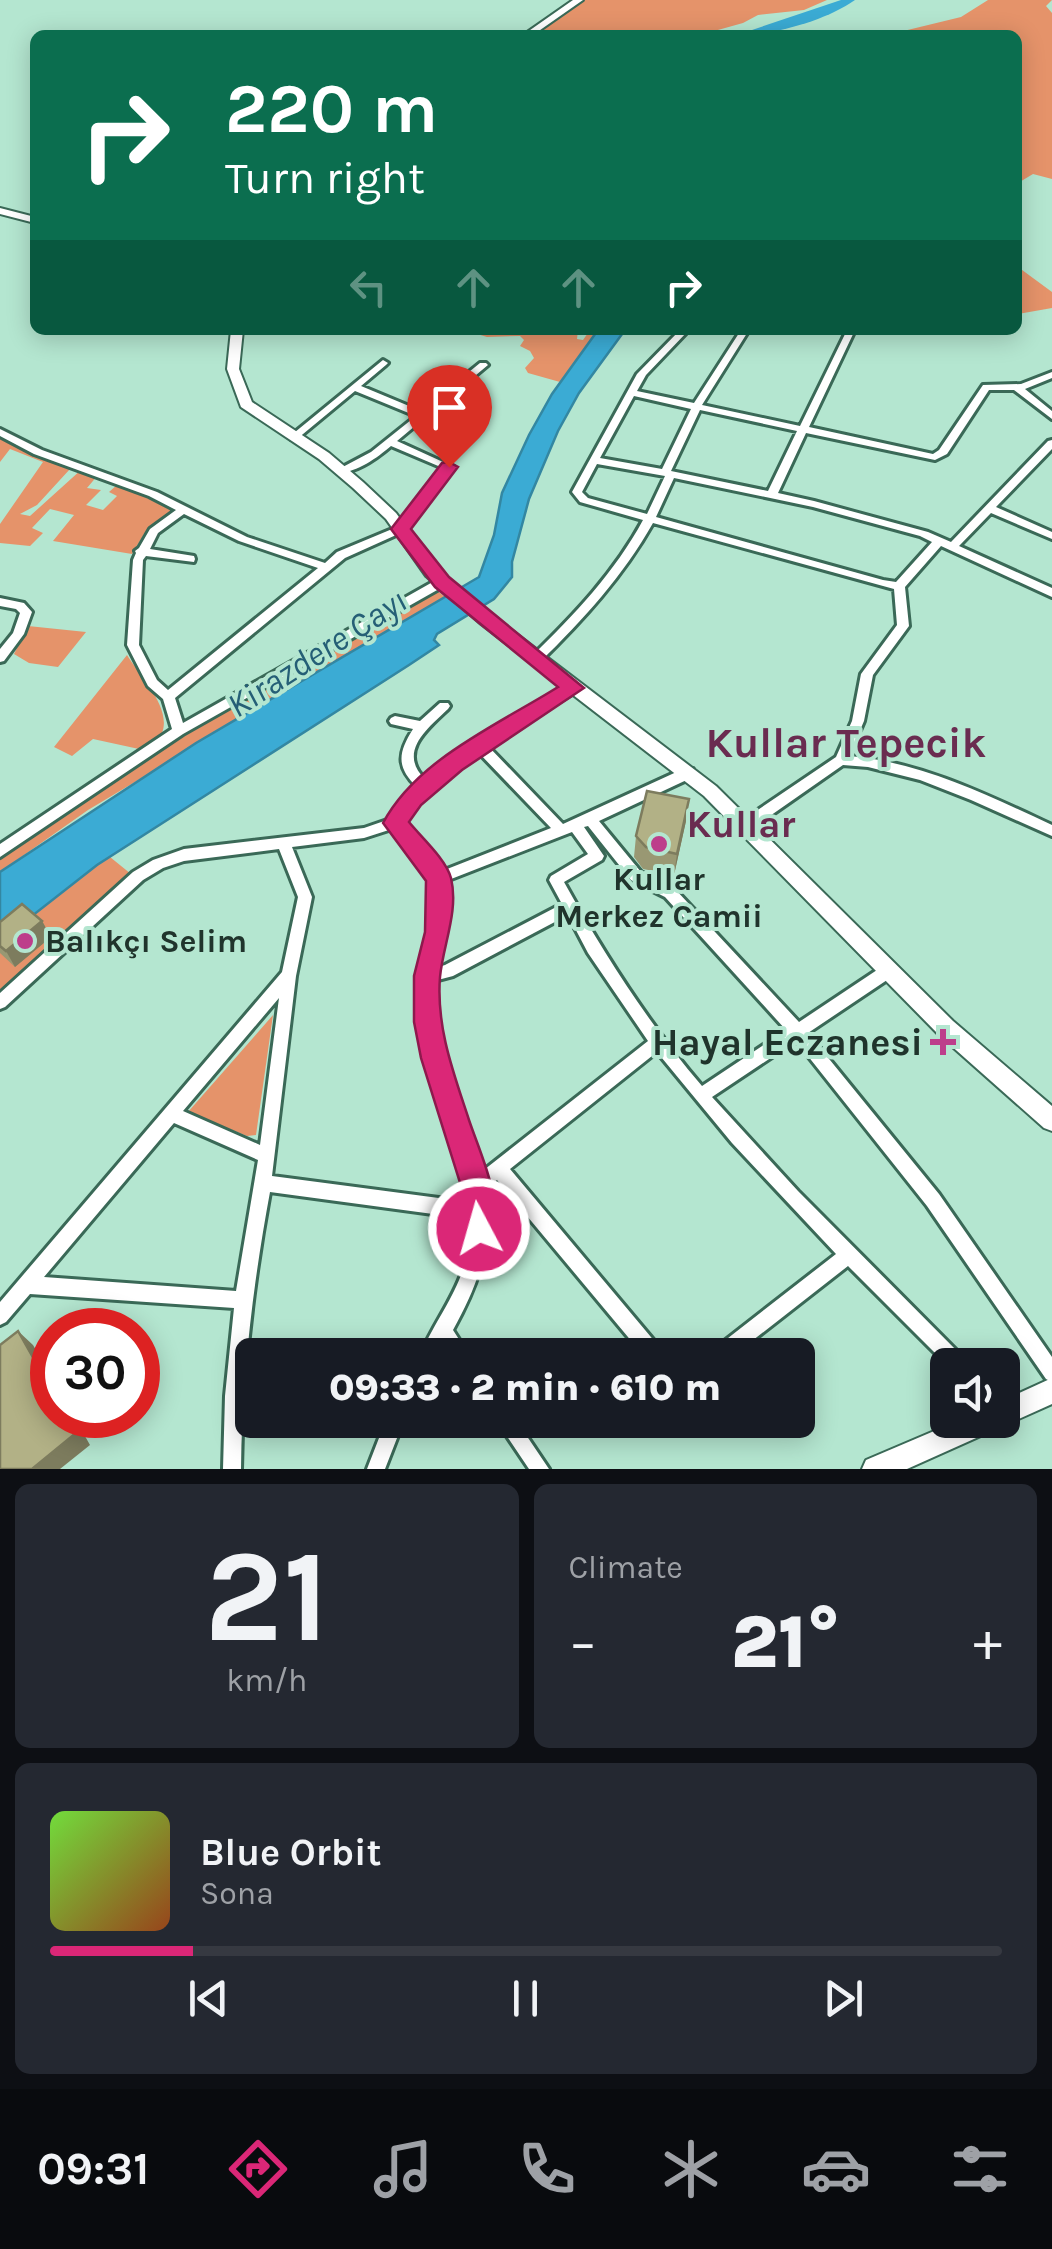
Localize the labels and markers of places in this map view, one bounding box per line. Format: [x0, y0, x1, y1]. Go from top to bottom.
pin [407, 365, 492, 468]
marker: Kullar Merkez Camii [648, 833, 670, 855]
place label: Kullar Merkez Camii [555, 861, 763, 935]
place label: Balıkçı Selim [45, 923, 247, 960]
marker: Balıkçı Selim [14, 930, 36, 952]
place label: Hayal Eczanesi [652, 1020, 923, 1065]
marker: Hayal Eczanesi [932, 1031, 954, 1053]

